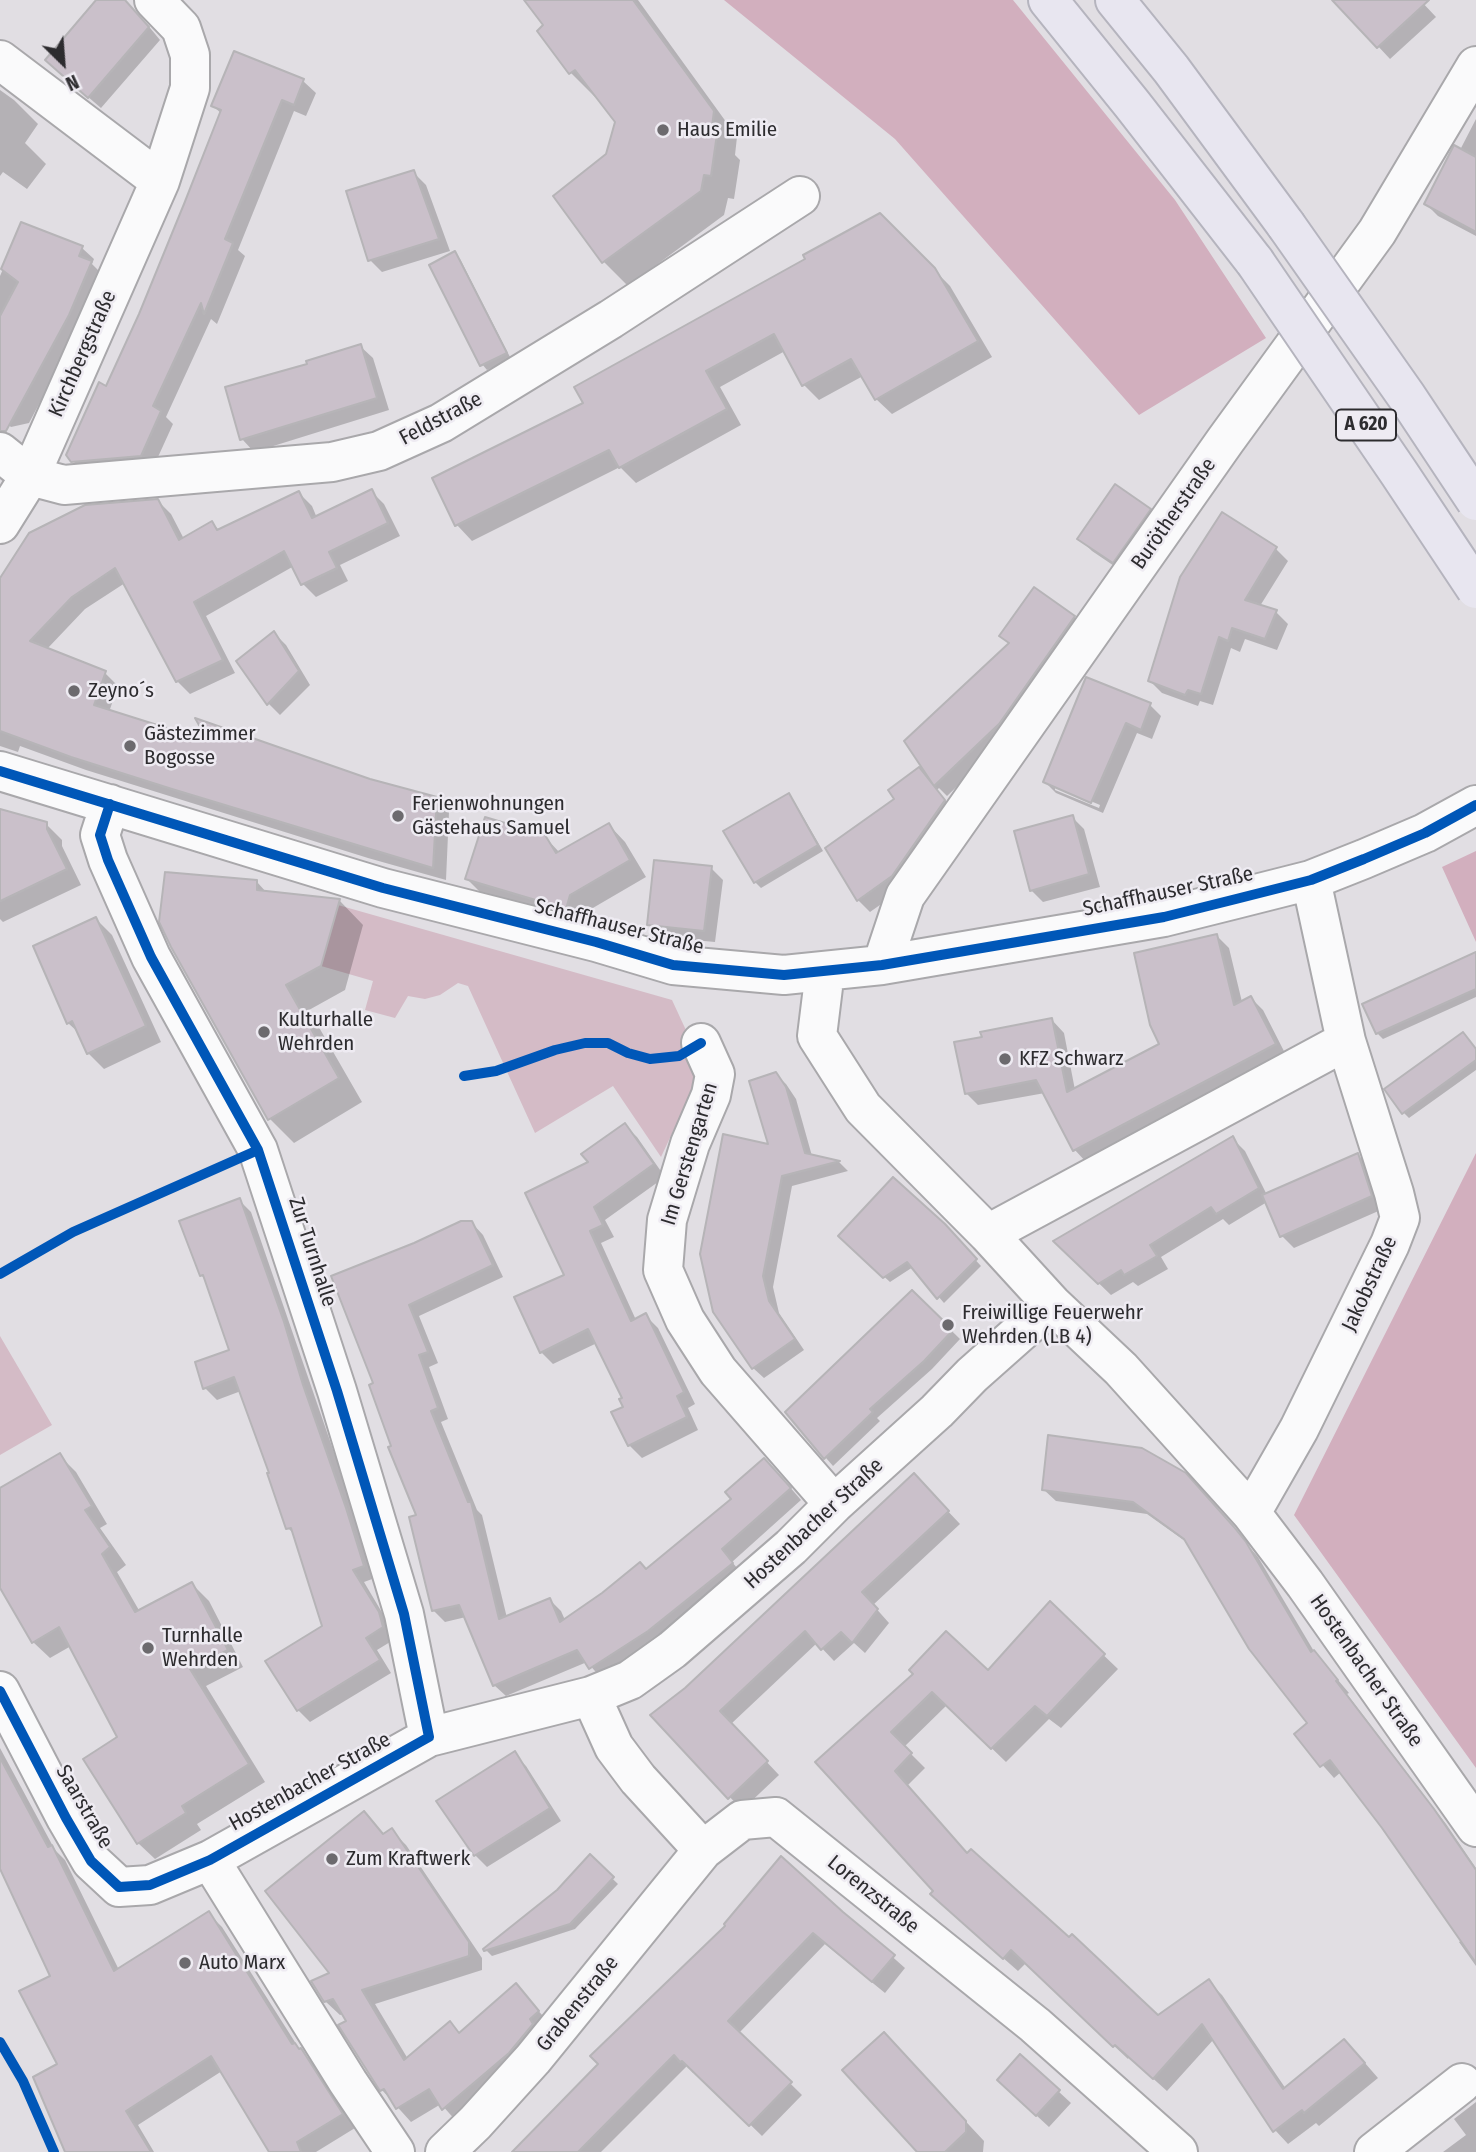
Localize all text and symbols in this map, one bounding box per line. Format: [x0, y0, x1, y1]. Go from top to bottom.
north arrow [28, 28, 98, 98]
text: N [62, 70, 82, 95]
place label: Haus Emilie [677, 117, 777, 143]
marker: Haus Emilie [655, 122, 671, 138]
street label: Kirchbergstraße [44, 287, 122, 421]
street label: Feldstraße [395, 387, 487, 451]
road number: A 620 [1336, 410, 1396, 440]
street label: Burötherstraße [1126, 454, 1222, 574]
place label: Zeyno´s [88, 678, 154, 704]
marker: Zeyno´s [66, 683, 82, 699]
place label: Gästezimmer Bogosse [144, 721, 256, 771]
marker: Gästezimmer Bogosse [122, 738, 138, 754]
place label: Ferienwohnungen Gästehaus Samuel [412, 791, 570, 841]
marker: Ferienwohnungen Gästehaus Samuel [390, 808, 406, 824]
street label: Schaffhauser Straße [1081, 862, 1255, 922]
street label: Schaffhauser Straße [532, 894, 706, 960]
place label: Kulturhalle Wehrden [278, 1007, 373, 1057]
marker: Kulturhalle Wehrden [256, 1024, 272, 1040]
place label: KFZ Schwarz [1019, 1046, 1123, 1072]
marker: KFZ Schwarz [997, 1051, 1013, 1067]
street label: Im Gerstengarten [656, 1080, 724, 1228]
street label: Zur Turnhalle [282, 1194, 342, 1310]
street label: Jakobstraße [1337, 1232, 1403, 1336]
place label: Freiwillige Feuerwehr Wehrden (LB 4) [962, 1300, 1143, 1350]
marker: Freiwillige Feuerwehr Wehrden (LB 4) [940, 1317, 956, 1333]
street label: Hostenbacher Straße [739, 1453, 889, 1595]
street label: Hostenbacher Straße [1304, 1590, 1428, 1752]
place label: Turnhalle Wehrden [162, 1623, 243, 1673]
marker: Turnhalle Wehrden [140, 1640, 156, 1656]
street label: Hostenbacher Straße [225, 1727, 395, 1837]
street label: Saarstraße [50, 1761, 118, 1853]
place label: Zum Kraftwerk [346, 1846, 470, 1872]
street label: Lorenzstraße [822, 1850, 924, 1940]
marker: Zum Kraftwerk [324, 1851, 340, 1867]
place label: Auto Marx [199, 1950, 285, 1976]
street label: Grabenstraße [532, 1951, 624, 2057]
marker: Auto Marx [177, 1955, 193, 1971]

